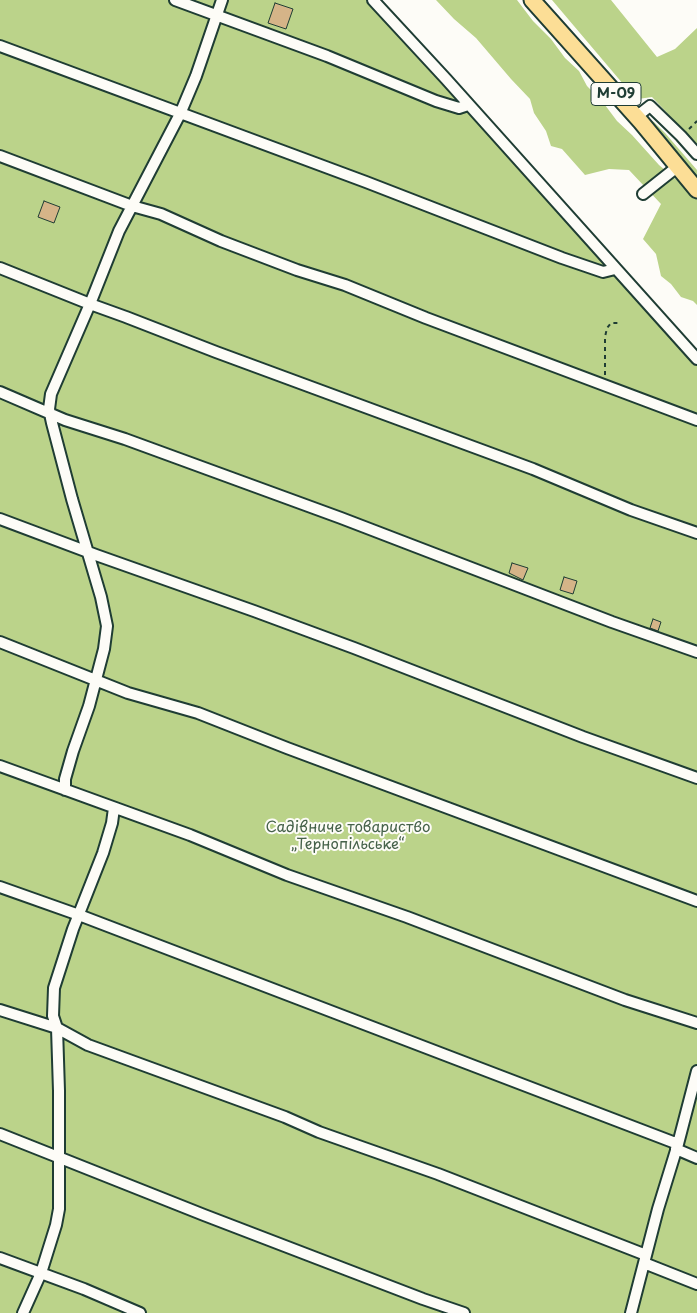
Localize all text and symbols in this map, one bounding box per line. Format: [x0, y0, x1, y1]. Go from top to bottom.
road number: М-09 [591, 82, 641, 106]
park label: Садівниче товариство „Тернопільське“ [266, 819, 430, 854]

